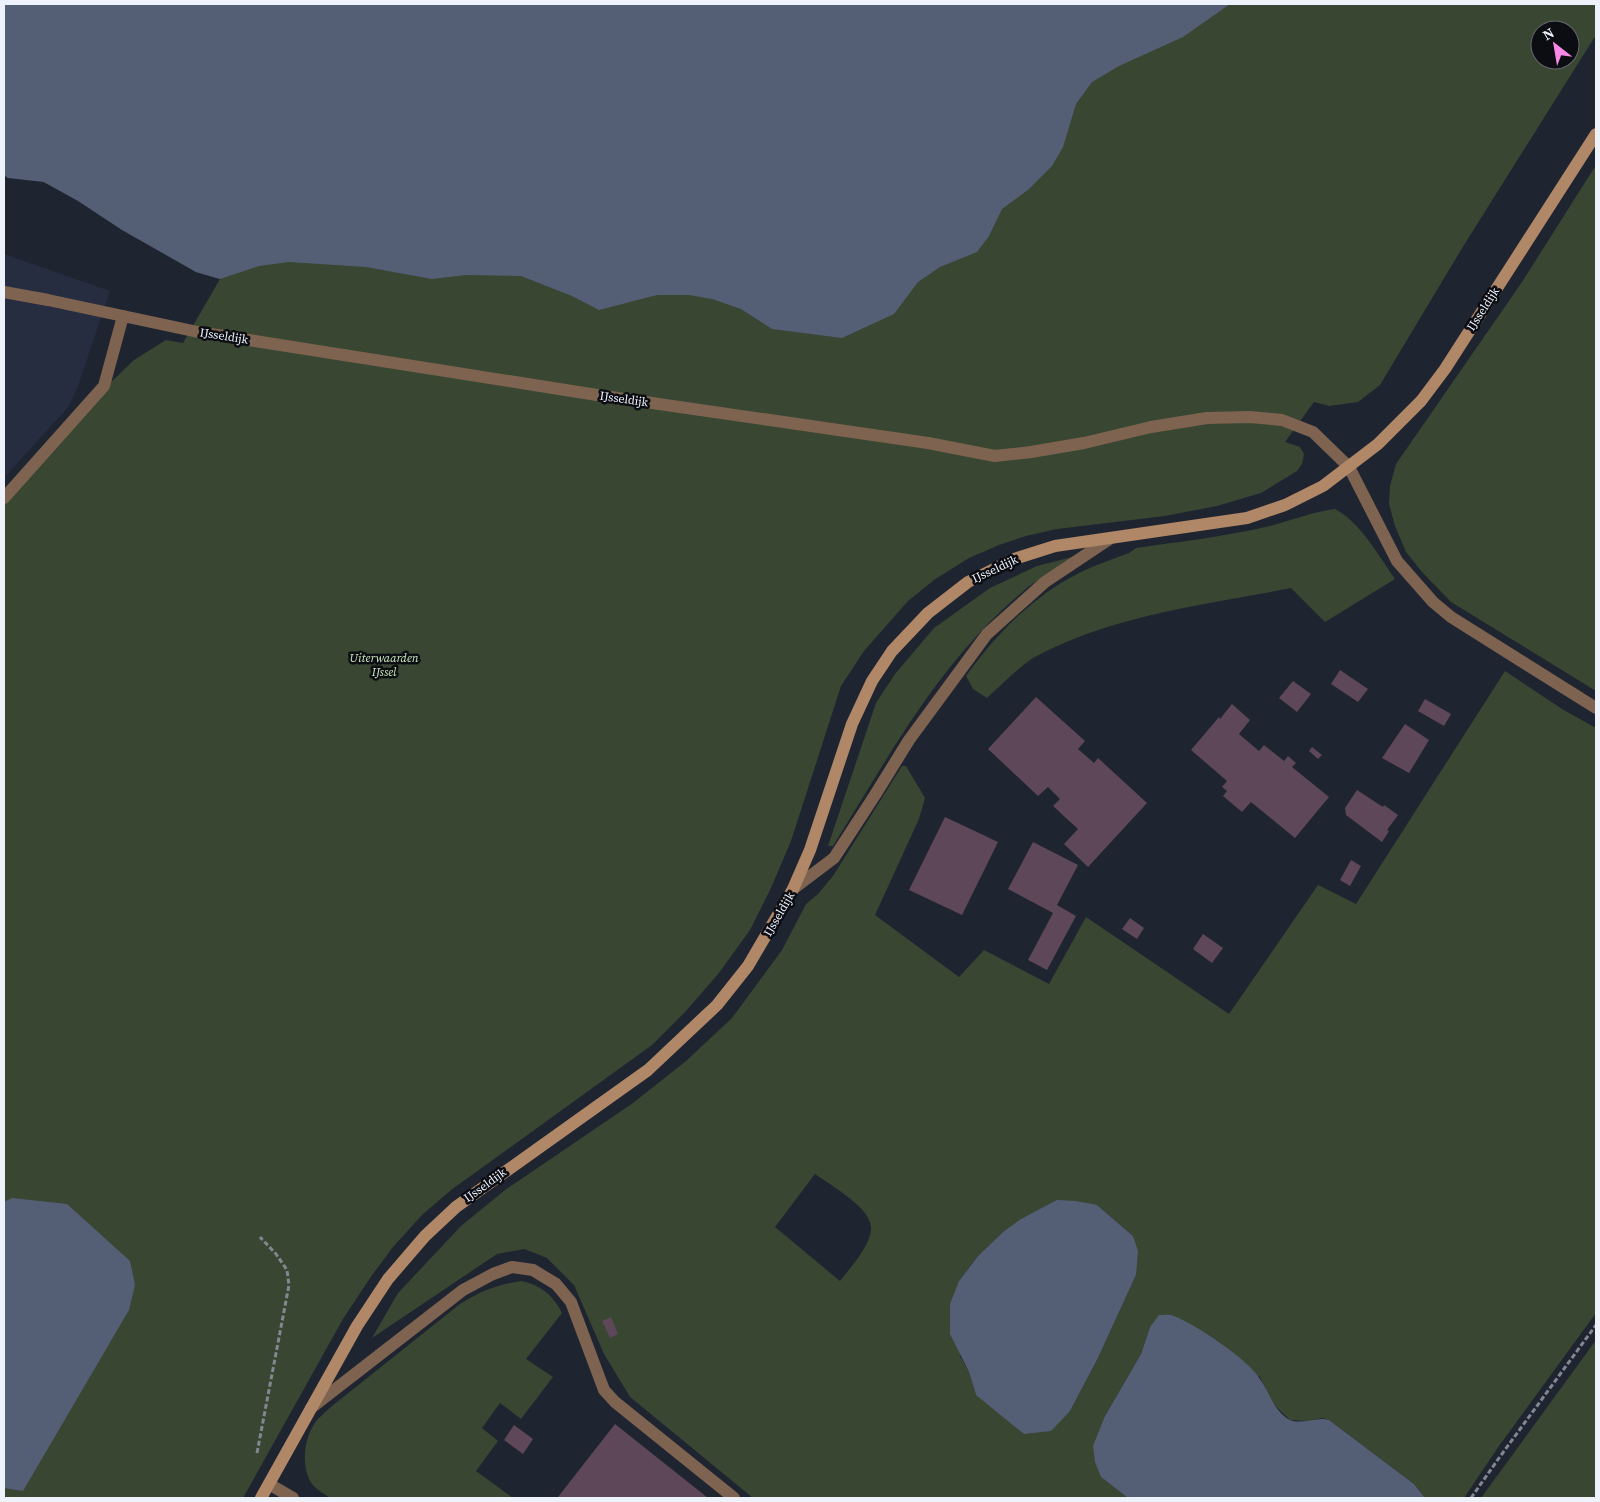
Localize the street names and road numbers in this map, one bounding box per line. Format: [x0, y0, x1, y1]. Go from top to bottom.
street label: IJsseldijk [1463, 284, 1503, 334]
street label: IJsseldijk [199, 324, 250, 348]
street label: IJsseldijk [599, 388, 650, 410]
street label: IJsseldijk [969, 551, 1021, 587]
street label: IJsseldijk [760, 888, 798, 939]
street label: IJsseldijk [461, 1164, 510, 1206]

